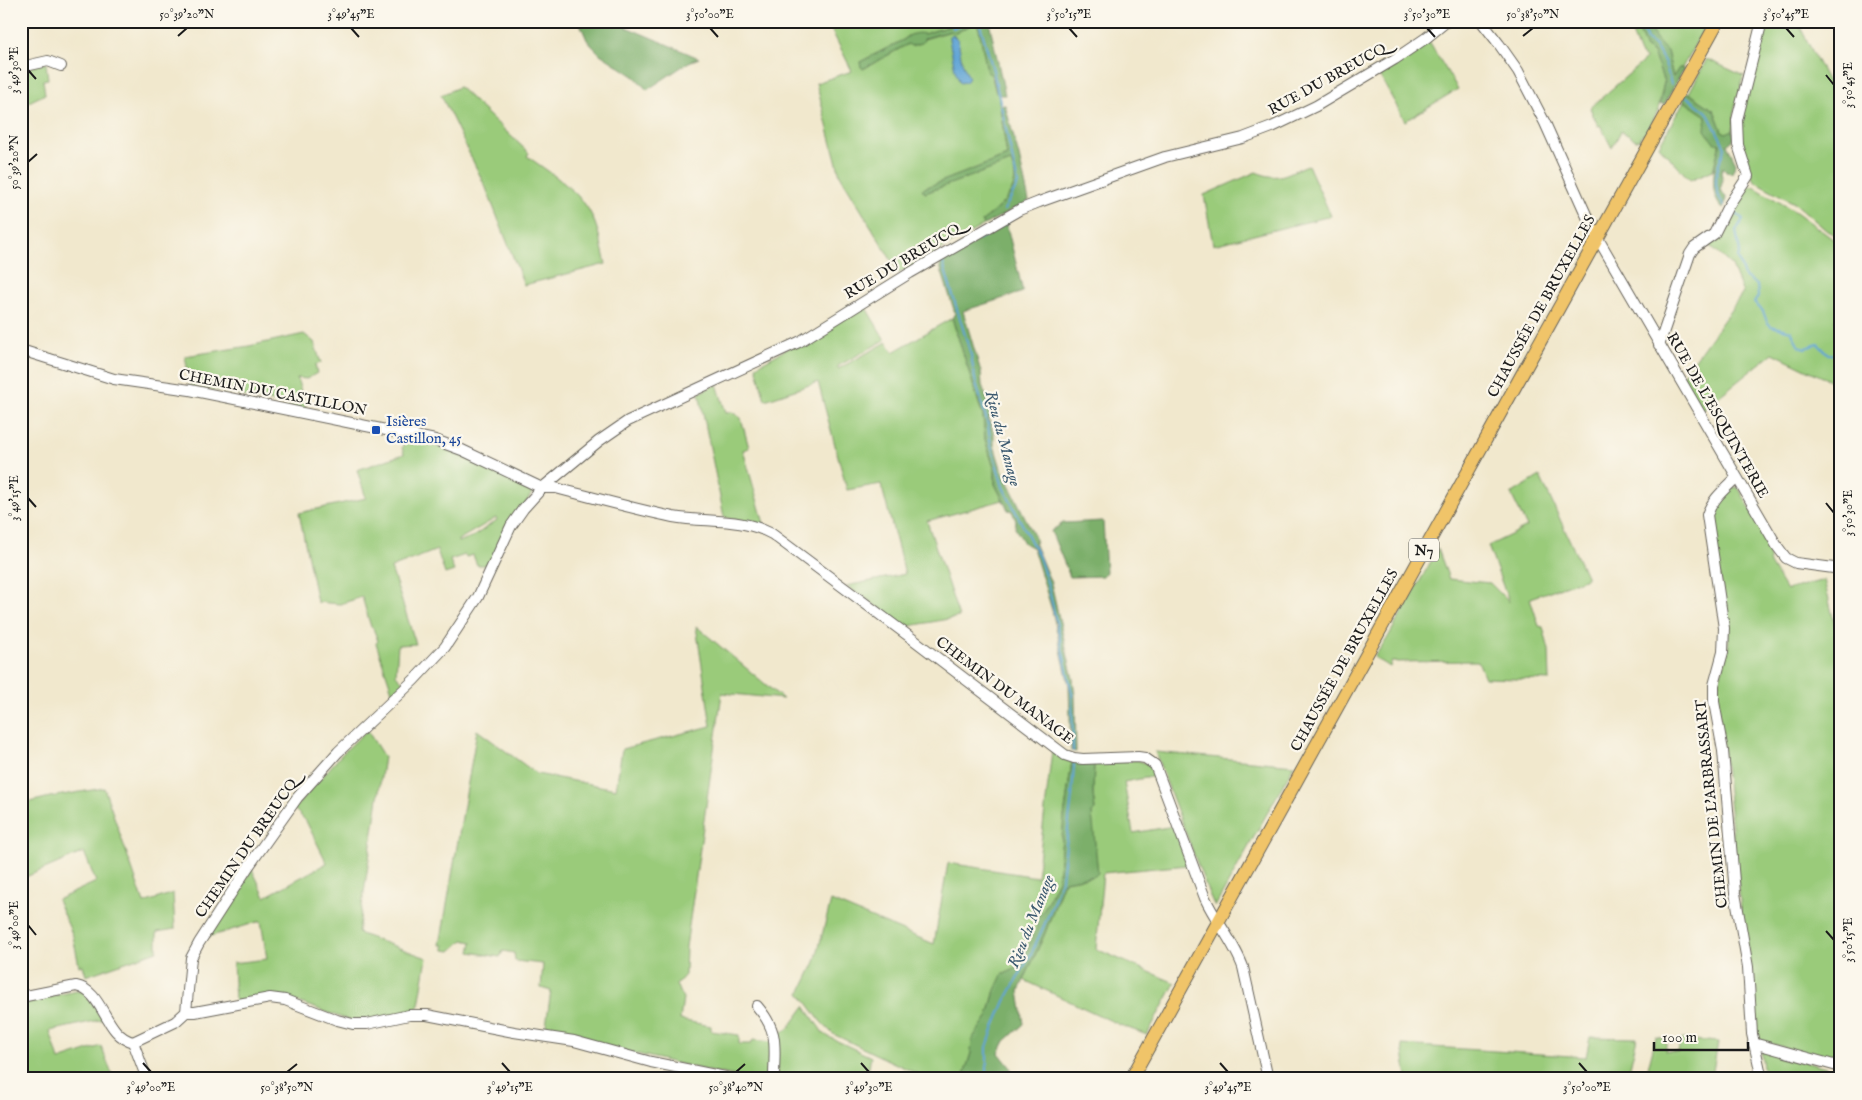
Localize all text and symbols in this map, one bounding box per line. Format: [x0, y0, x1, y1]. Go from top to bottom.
text: 50°39'20"N [160, 7, 215, 22]
text: 3°49'45"E [327, 7, 375, 22]
text: 3°50'00"E [686, 7, 734, 22]
text: 3°50'15"E [1047, 7, 1091, 22]
text: 3°50'30"E [1404, 7, 1450, 22]
text: 50°38'50"N [1506, 7, 1560, 22]
text: 3°50'45"E [1763, 7, 1809, 22]
street label: RUE DU BREUCQ [1265, 34, 1399, 120]
text: 3°49'30"E [7, 46, 22, 94]
text: 3°50'45"E [1841, 62, 1856, 108]
text: 50°39'20"N [7, 134, 22, 189]
street label: CHAUSSÉE DE BRUXELLES [1483, 212, 1600, 401]
street label: RUE DU BREUCQ [841, 214, 973, 304]
street label: RUE DE L'ESQUINTERIE [1662, 329, 1773, 502]
street label: CHEMIN DU CASTILLON [177, 365, 368, 420]
water label: Rieu du Manage [980, 388, 1025, 489]
place label: Isières Castillon, 45 [386, 412, 462, 448]
marker: Isières Castillon, 45 [370, 424, 382, 436]
text: 3°49'15"E [7, 475, 22, 521]
text: 3°50'30"E [1841, 490, 1856, 536]
road number: N7 [1409, 538, 1439, 562]
street label: CHAUSSÉE DE BRUXELLES [1286, 566, 1403, 755]
street label: CHEMIN DU MANAGE [932, 632, 1077, 748]
street label: CHEMIN DE L'ARBRASSART [1691, 699, 1732, 909]
street label: CHEMIN DU BREUCQ [191, 766, 308, 922]
water label: Rieu du Manage [1004, 872, 1060, 971]
text: 3°49'00"E [7, 901, 22, 949]
text: 3°50'15"E [1841, 918, 1856, 962]
scale bar [1654, 1020, 1748, 1052]
text: 100 m [1662, 1028, 1698, 1047]
text: 3°49'00"E [127, 1080, 175, 1095]
text: 50°38'50"N [260, 1080, 314, 1095]
text: 3°49'15"E [487, 1080, 533, 1095]
text: 50°38'40"N [709, 1080, 764, 1095]
text: 3°49'30"E [845, 1080, 893, 1095]
text: 3°49'45"E [1204, 1080, 1252, 1095]
text: 3°50'00"E [1563, 1080, 1611, 1095]

